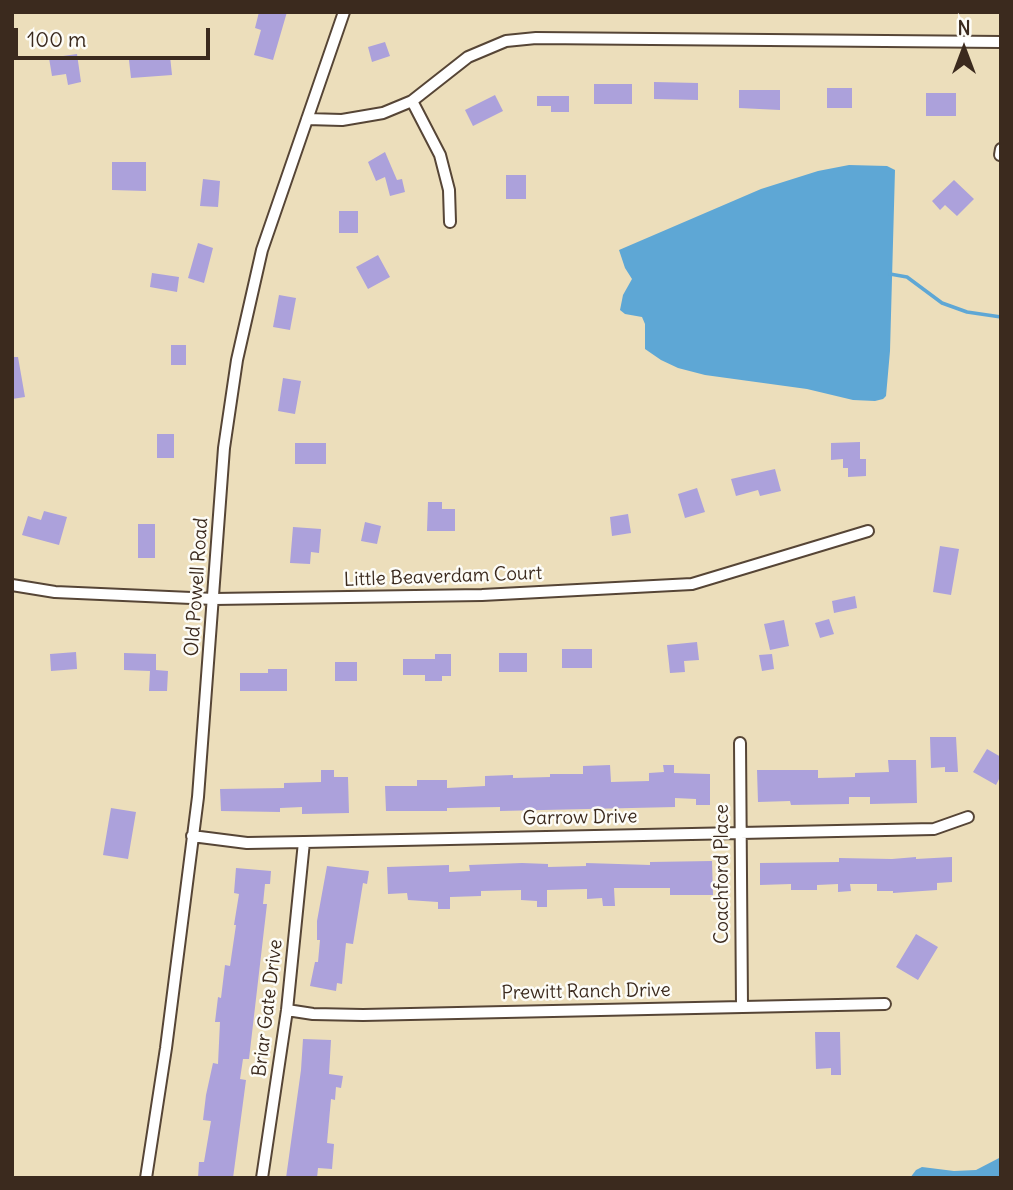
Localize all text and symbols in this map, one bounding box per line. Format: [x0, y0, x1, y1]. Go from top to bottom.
scale bar [18, 14, 214, 58]
north arrow [929, 14, 999, 84]
text: N [957, 16, 971, 40]
text: 100 m [27, 26, 86, 53]
street label: Old Powell Road [181, 517, 213, 657]
street label: Little Beaverdam Court [343, 562, 543, 592]
street label: Coachford Place [712, 804, 734, 944]
street label: Garrow Drive [522, 806, 638, 830]
street label: Briar Gate Drive [248, 938, 288, 1078]
street label: Prewitt Ranch Drive [501, 979, 671, 1005]

